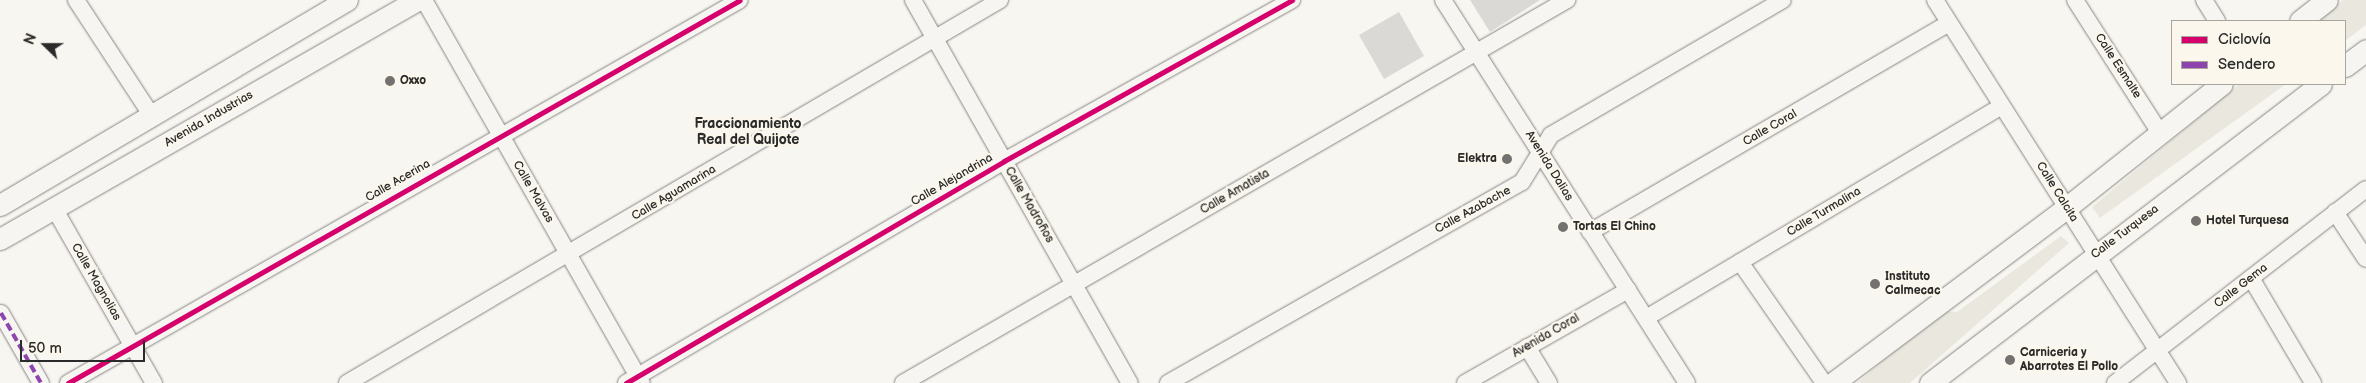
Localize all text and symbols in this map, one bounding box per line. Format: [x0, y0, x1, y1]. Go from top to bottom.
north arrow [20, 20, 70, 70]
legend [2171, 20, 2346, 85]
text: Ciclovía [2218, 30, 2271, 49]
text: N [21, 31, 40, 47]
street label: Calle Esmalte [2092, 31, 2144, 101]
text: Sendero [2218, 55, 2276, 74]
place label: Oxxo [400, 74, 426, 88]
marker: Oxxo [384, 75, 396, 87]
street label: Avenida Industrias [162, 88, 256, 150]
street label: Calle Coral [1740, 107, 1800, 149]
district label: Fraccionamiento Real del Quijote [694, 116, 802, 148]
street label: Avenida Dalias [1522, 128, 1576, 204]
street label: Calle Alejandrina [909, 151, 995, 209]
place label: Elektra [1457, 152, 1497, 166]
marker: Elektra [1501, 153, 1513, 165]
street label: Calle Acerina [363, 157, 433, 205]
street label: Calle Malvas [509, 158, 557, 226]
street label: Calle Calcita [2033, 159, 2081, 225]
street label: Calle Aguamarina [629, 162, 719, 224]
street label: Calle Madroños [1001, 164, 1057, 246]
street label: Calle Amatista [1198, 166, 1272, 218]
street label: Calle Azabache [1433, 183, 1513, 237]
street label: Calle Turmalina [1784, 184, 1864, 240]
street label: Calle Turquesa [2088, 202, 2162, 262]
place label: Hotel Turquesa [2206, 214, 2289, 228]
marker: Hotel Turquesa [2190, 215, 2202, 227]
place label: Tortas El Chino [1573, 220, 1656, 234]
marker: Tortas El Chino [1557, 221, 1569, 233]
street label: Calle Magnolias [68, 241, 124, 323]
street label: Calle Gema [2211, 261, 2271, 311]
place label: Instituto Calmecac [1885, 270, 1941, 298]
marker: Instituto Calmecac [1869, 278, 1881, 290]
street label: Avenida Coral [1510, 311, 1582, 361]
scale bar [22, 330, 148, 362]
text: 50 m [28, 339, 62, 358]
place label: Carniceria y Abarrotes El Pollo [2020, 346, 2118, 374]
marker: Carniceria y Abarrotes El Pollo [2004, 354, 2016, 366]

